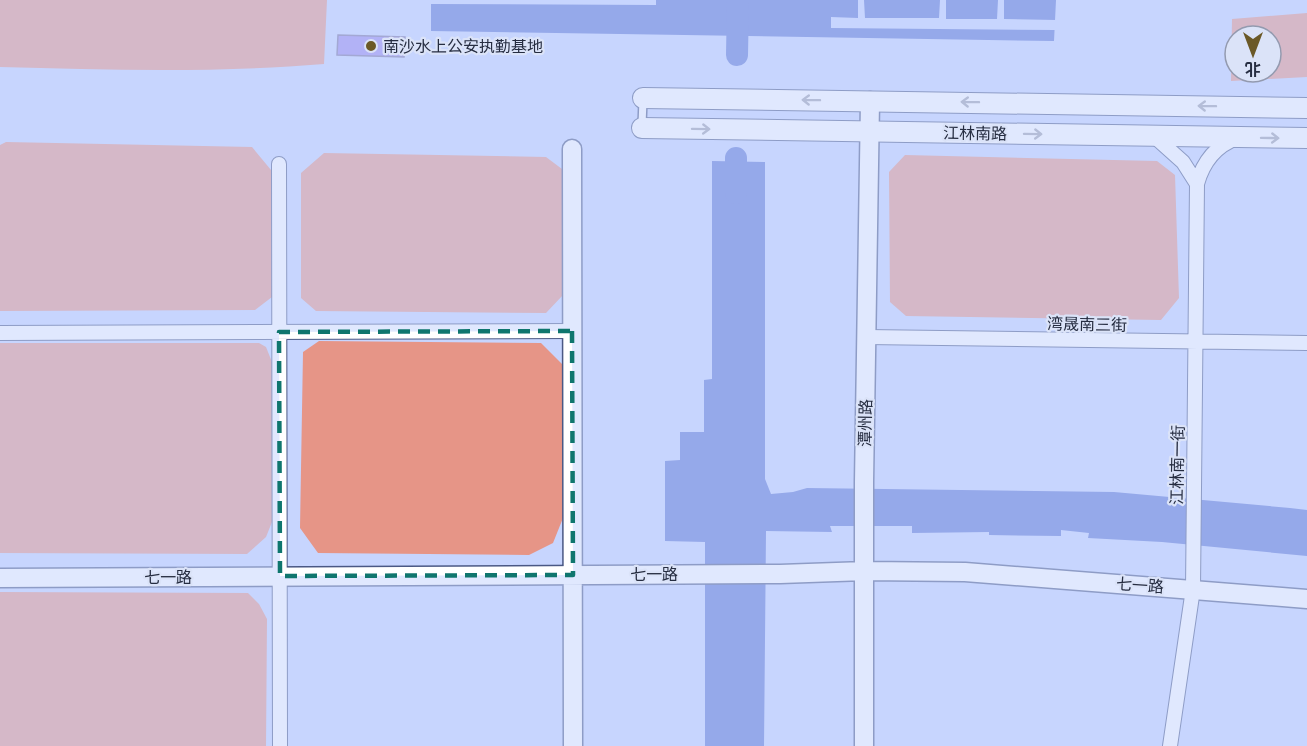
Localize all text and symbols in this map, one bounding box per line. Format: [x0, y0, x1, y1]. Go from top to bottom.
north arrow [1223, 24, 1283, 84]
place label: 南沙水上公安执勤基地 [383, 35, 543, 57]
marker: 南沙水上公安执勤基地 [364, 39, 378, 53]
text: 北 [1245, 58, 1261, 80]
one-way arrow [802, 94, 822, 106]
one-way arrow [960, 97, 980, 108]
one-way arrow [1197, 100, 1217, 112]
street label: 江林南路 [943, 121, 1007, 145]
one-way arrow [690, 123, 710, 135]
one-way arrow [1022, 128, 1042, 140]
one-way arrow [1259, 132, 1279, 144]
street label: 湾晟南三街 [1047, 312, 1127, 336]
street label: 潭州路 [854, 399, 876, 447]
street label: 江林南一街 [1165, 425, 1189, 505]
street label: 七一路 [630, 563, 678, 585]
street label: 七一路 [144, 566, 192, 588]
street label: 七一路 [1115, 572, 1165, 598]

